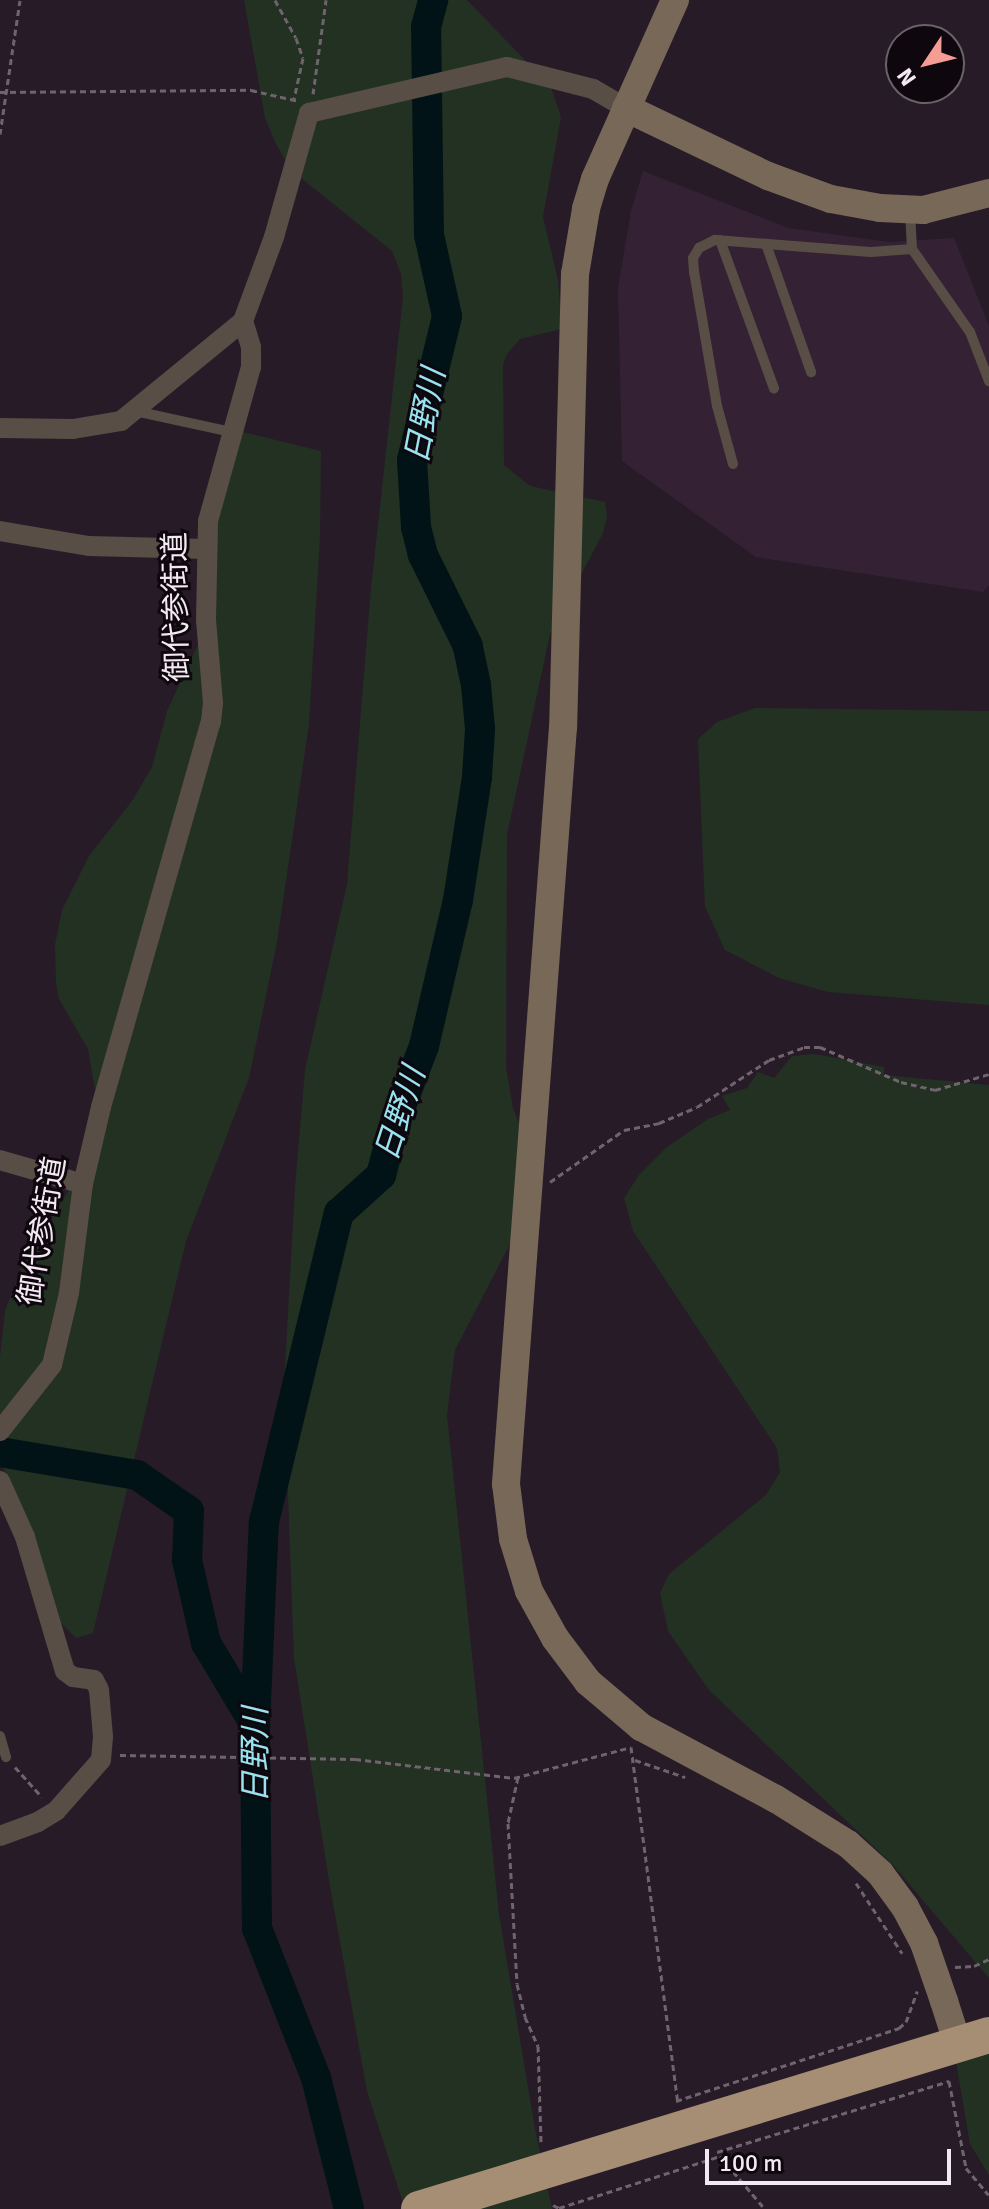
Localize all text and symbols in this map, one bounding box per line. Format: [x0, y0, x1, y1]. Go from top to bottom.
north arrow [885, 24, 965, 104]
text: N [891, 63, 922, 91]
water label: 日野川 [398, 365, 454, 467]
street label: 御代参街道 [158, 532, 196, 682]
water label: 日野川 [368, 1062, 434, 1166]
street label: 御代参街道 [12, 1154, 74, 1308]
water label: 日野川 [237, 1707, 275, 1803]
scale bar [709, 2133, 955, 2183]
text: 100 m [719, 2148, 782, 2178]

